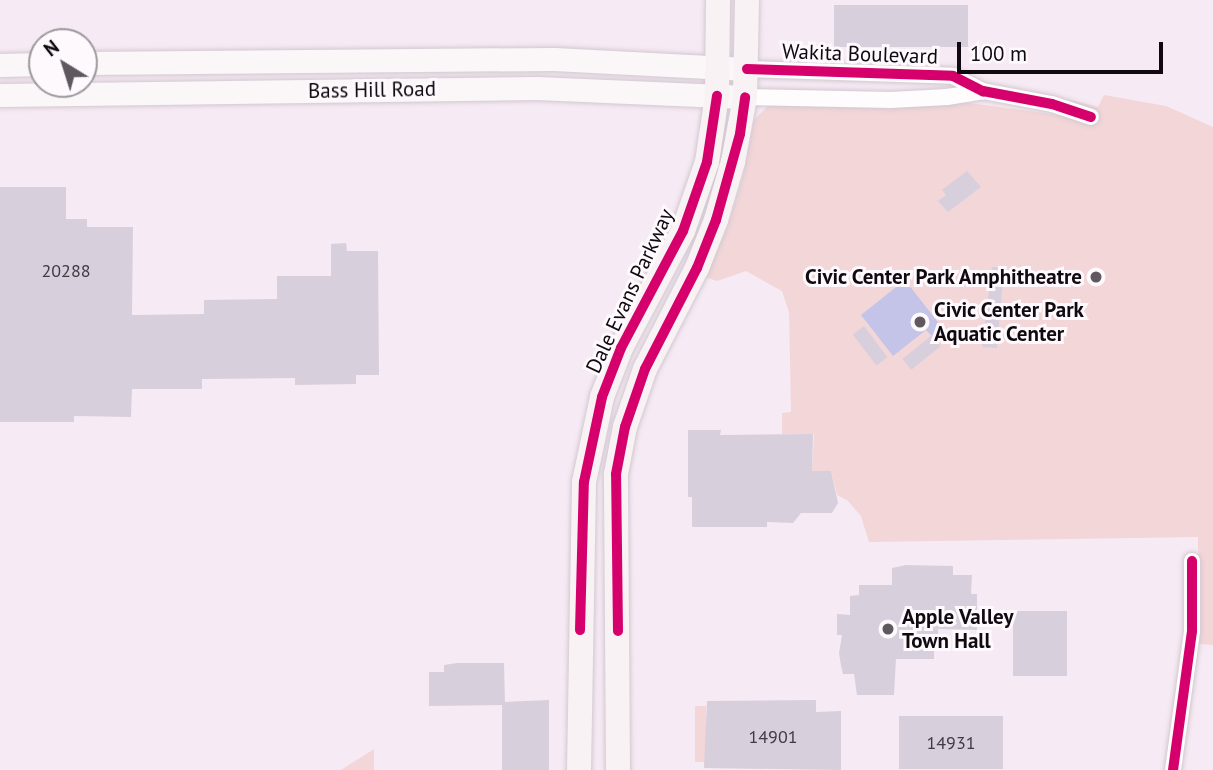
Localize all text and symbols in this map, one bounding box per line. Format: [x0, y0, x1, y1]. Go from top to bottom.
north arrow [28, 28, 98, 98]
scale bar [961, 28, 1168, 72]
text: N [39, 35, 64, 61]
street label: Wakita Boulevard [782, 39, 938, 69]
text: 100 m [970, 40, 1027, 67]
street label: Bass Hill Road [308, 76, 436, 104]
street label: Dale Evans Parkway [581, 205, 679, 377]
house number: 20288 [41, 260, 91, 282]
place label: Civic Center Park Amphitheatre [803, 264, 1082, 290]
marker: Civic Center Park Amphitheatre [1088, 269, 1104, 285]
place label: Civic Center Park Aquatic Center [934, 297, 1085, 347]
marker: Civic Center Park Aquatic Center [912, 314, 928, 330]
place label: Apple Valley Town Hall [902, 604, 1014, 654]
marker: Apple Valley Town Hall [880, 621, 896, 637]
house number: 14901 [748, 726, 798, 748]
house number: 14931 [926, 732, 976, 754]

